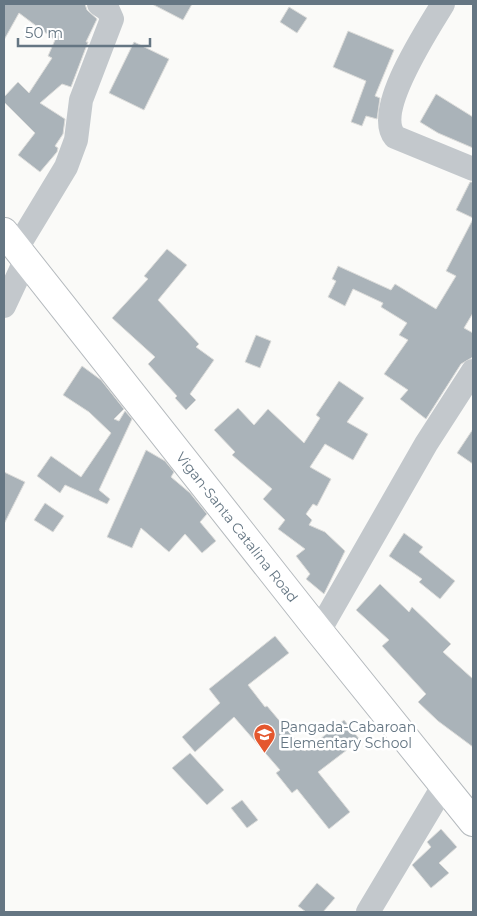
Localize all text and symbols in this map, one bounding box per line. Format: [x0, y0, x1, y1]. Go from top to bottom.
scale bar [18, 15, 150, 47]
text: 50 m [25, 23, 63, 42]
street label: Vigan-Santa Catalina Road [172, 448, 302, 606]
place label: Pangada-Cabaroan Elementary School [280, 718, 416, 752]
school or university icon: Pangada-Cabaroan Elementary School [252, 723, 276, 754]

